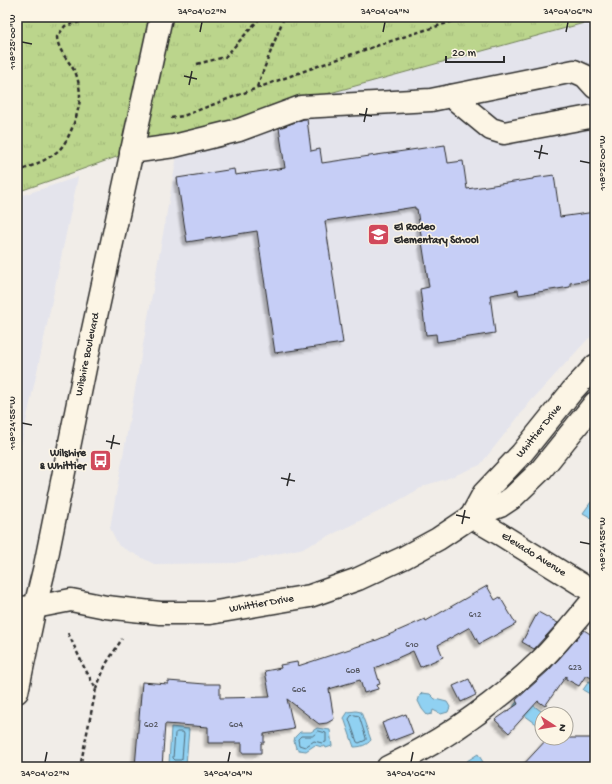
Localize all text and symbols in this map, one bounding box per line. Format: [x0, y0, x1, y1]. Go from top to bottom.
text: 34°04'02"N [177, 6, 227, 18]
text: 34°04'04"N [360, 6, 410, 18]
text: 34°04'06"N [543, 6, 593, 18]
text: 118°25'00"W [7, 14, 19, 70]
scale bar [446, 38, 504, 64]
text: 20 m [452, 47, 477, 61]
text: 118°25'00"W [597, 135, 609, 191]
school or university icon: El Rodeo Elementary School [366, 221, 392, 247]
place label: El Rodeo Elementary School [393, 222, 479, 247]
street label: Wilshire Boulevard [73, 310, 103, 397]
text: 118°24'55"W [7, 396, 19, 451]
street label: Whittier Drive [514, 402, 565, 461]
bus stop icon: Wilshire & Whittier [88, 447, 114, 473]
place label: Wilshire & Whittier [40, 448, 87, 473]
text: 118°24'55"W [597, 517, 609, 572]
street label: Elevado Avenue [499, 530, 568, 580]
street label: Whittier Drive [228, 593, 295, 616]
house number: 612 [469, 610, 482, 621]
house number: 610 [405, 640, 419, 651]
house number: 623 [568, 663, 582, 674]
house number: 608 [346, 666, 360, 677]
house number: 606 [292, 685, 307, 696]
north arrow [534, 706, 574, 746]
house number: 602 [144, 720, 159, 731]
house number: 604 [229, 720, 244, 731]
text: N [555, 723, 568, 732]
text: 34°04'02"N [20, 768, 70, 780]
text: 34°04'04"N [203, 768, 253, 780]
text: 34°04'06"N [386, 768, 436, 780]

